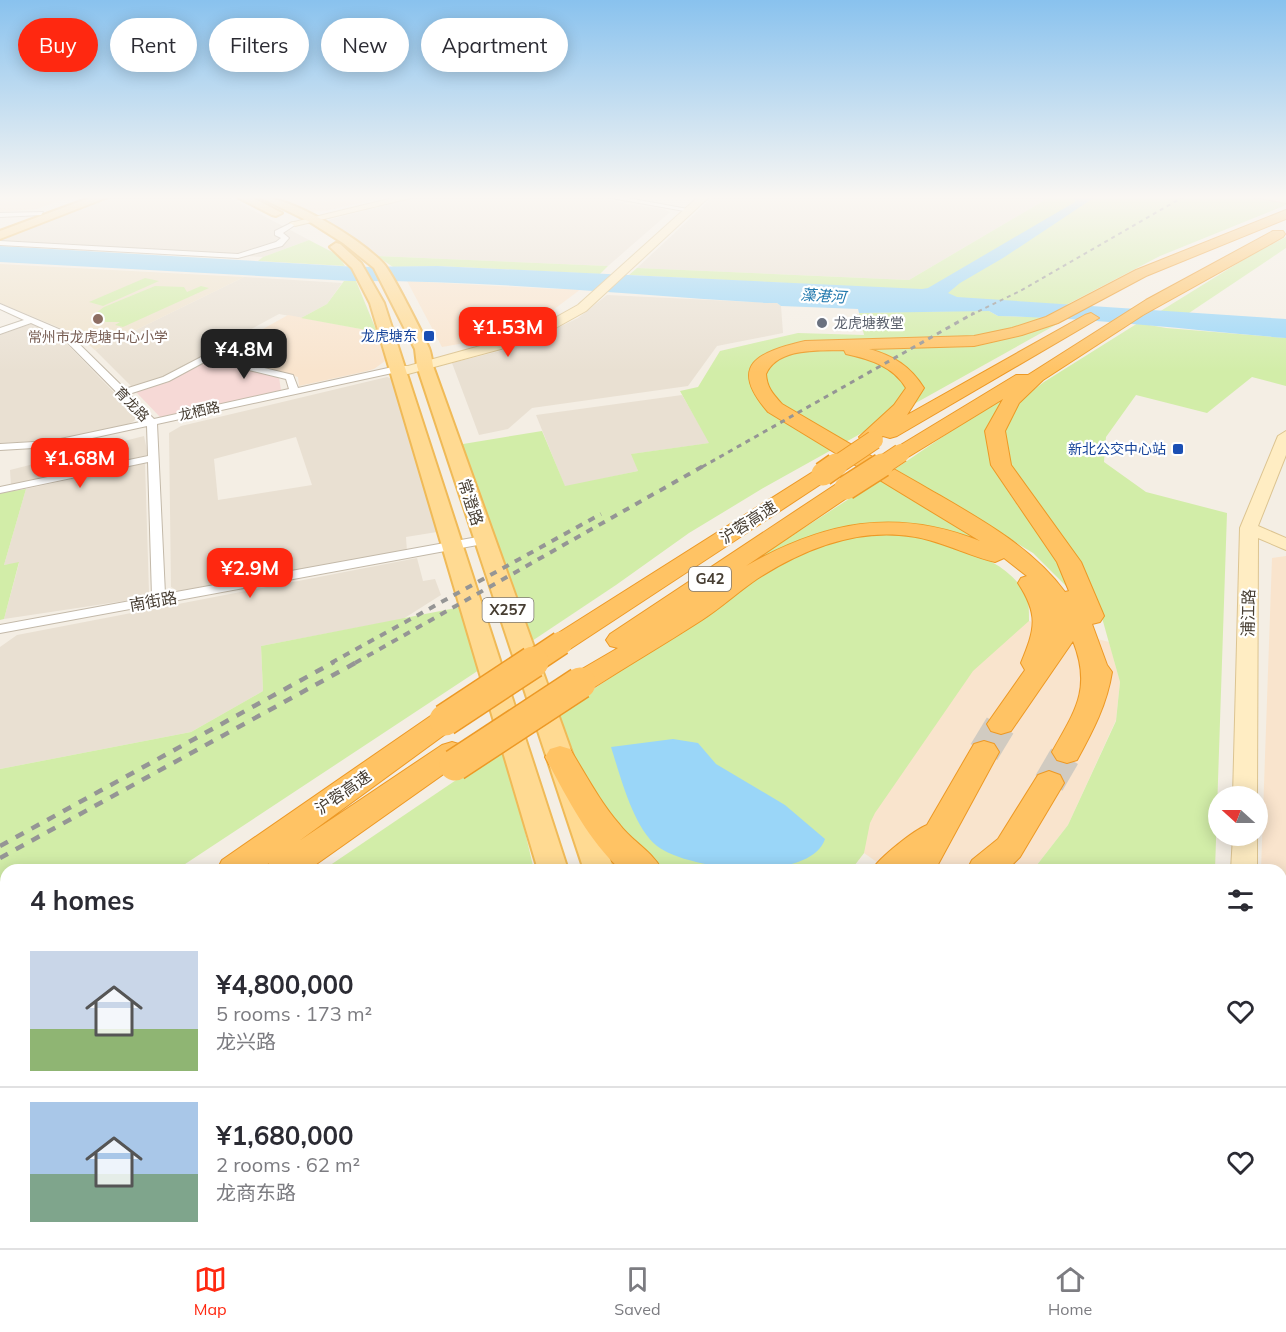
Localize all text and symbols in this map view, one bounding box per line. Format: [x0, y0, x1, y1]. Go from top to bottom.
chip: Buy [18, 18, 98, 72]
chip: Rent [110, 18, 197, 72]
chip: Filters [209, 18, 309, 72]
chip: New [321, 18, 409, 72]
chip: Apartment [421, 18, 568, 72]
water label: 藻港河 [800, 284, 849, 307]
pin: ¥1.53M [459, 307, 557, 358]
marker: 常州市龙虎塘中心小学 [91, 312, 105, 326]
text: ¥1.53M [473, 314, 543, 339]
place label: 龙虎塘教堂 [834, 314, 904, 332]
marker: 龙虎塘教堂 [815, 316, 829, 330]
place label: 龙虎塘东 [361, 327, 417, 345]
place label: 常州市龙虎塘中心小学 [28, 328, 168, 346]
pin: ¥4.8M [202, 329, 286, 380]
marker: 龙虎塘东 [422, 329, 436, 343]
text: ¥4.8M [215, 336, 273, 361]
street label: 育龙路 [111, 383, 153, 425]
street label: 龙栖路 [177, 398, 221, 424]
pin: ¥1.68M [31, 438, 129, 489]
place label: 新北公交中心站 [1068, 440, 1166, 458]
marker: 新北公交中心站 [1171, 442, 1185, 456]
text: ¥1.68M [45, 445, 115, 470]
street label: 常澄路 [454, 476, 488, 528]
street label: 沪蓉高速 [716, 496, 780, 548]
pin: ¥2.9M [208, 548, 292, 599]
text: ¥2.9M [221, 555, 279, 580]
road number: G42 [689, 567, 731, 591]
street label: 南街路 [128, 587, 178, 615]
street label: 浦江路 [1238, 589, 1258, 637]
road number: X257 [482, 598, 534, 622]
street label: 沪蓉高速 [311, 765, 375, 819]
north arrow [1208, 786, 1268, 846]
map controls [1208, 786, 1268, 846]
text: 4 homes [30, 884, 134, 917]
icon: filters [1224, 884, 1257, 917]
text: ¥4,800,000 [216, 968, 354, 1001]
icon: home [78, 975, 150, 1047]
icon: heart [1224, 995, 1257, 1028]
text: 5 rooms · 173 m² [216, 1001, 372, 1026]
text: 龙兴路 [216, 1029, 276, 1054]
text: ¥1,680,000 [216, 1119, 354, 1152]
icon: home [78, 1126, 150, 1198]
icon: heart [1224, 1146, 1257, 1179]
text: 2 rooms · 62 m² [216, 1152, 360, 1177]
text: 龙商东路 [216, 1180, 296, 1205]
tab: Map [194, 1263, 227, 1319]
tab: Saved [614, 1263, 660, 1319]
tab: Home [1048, 1263, 1092, 1319]

